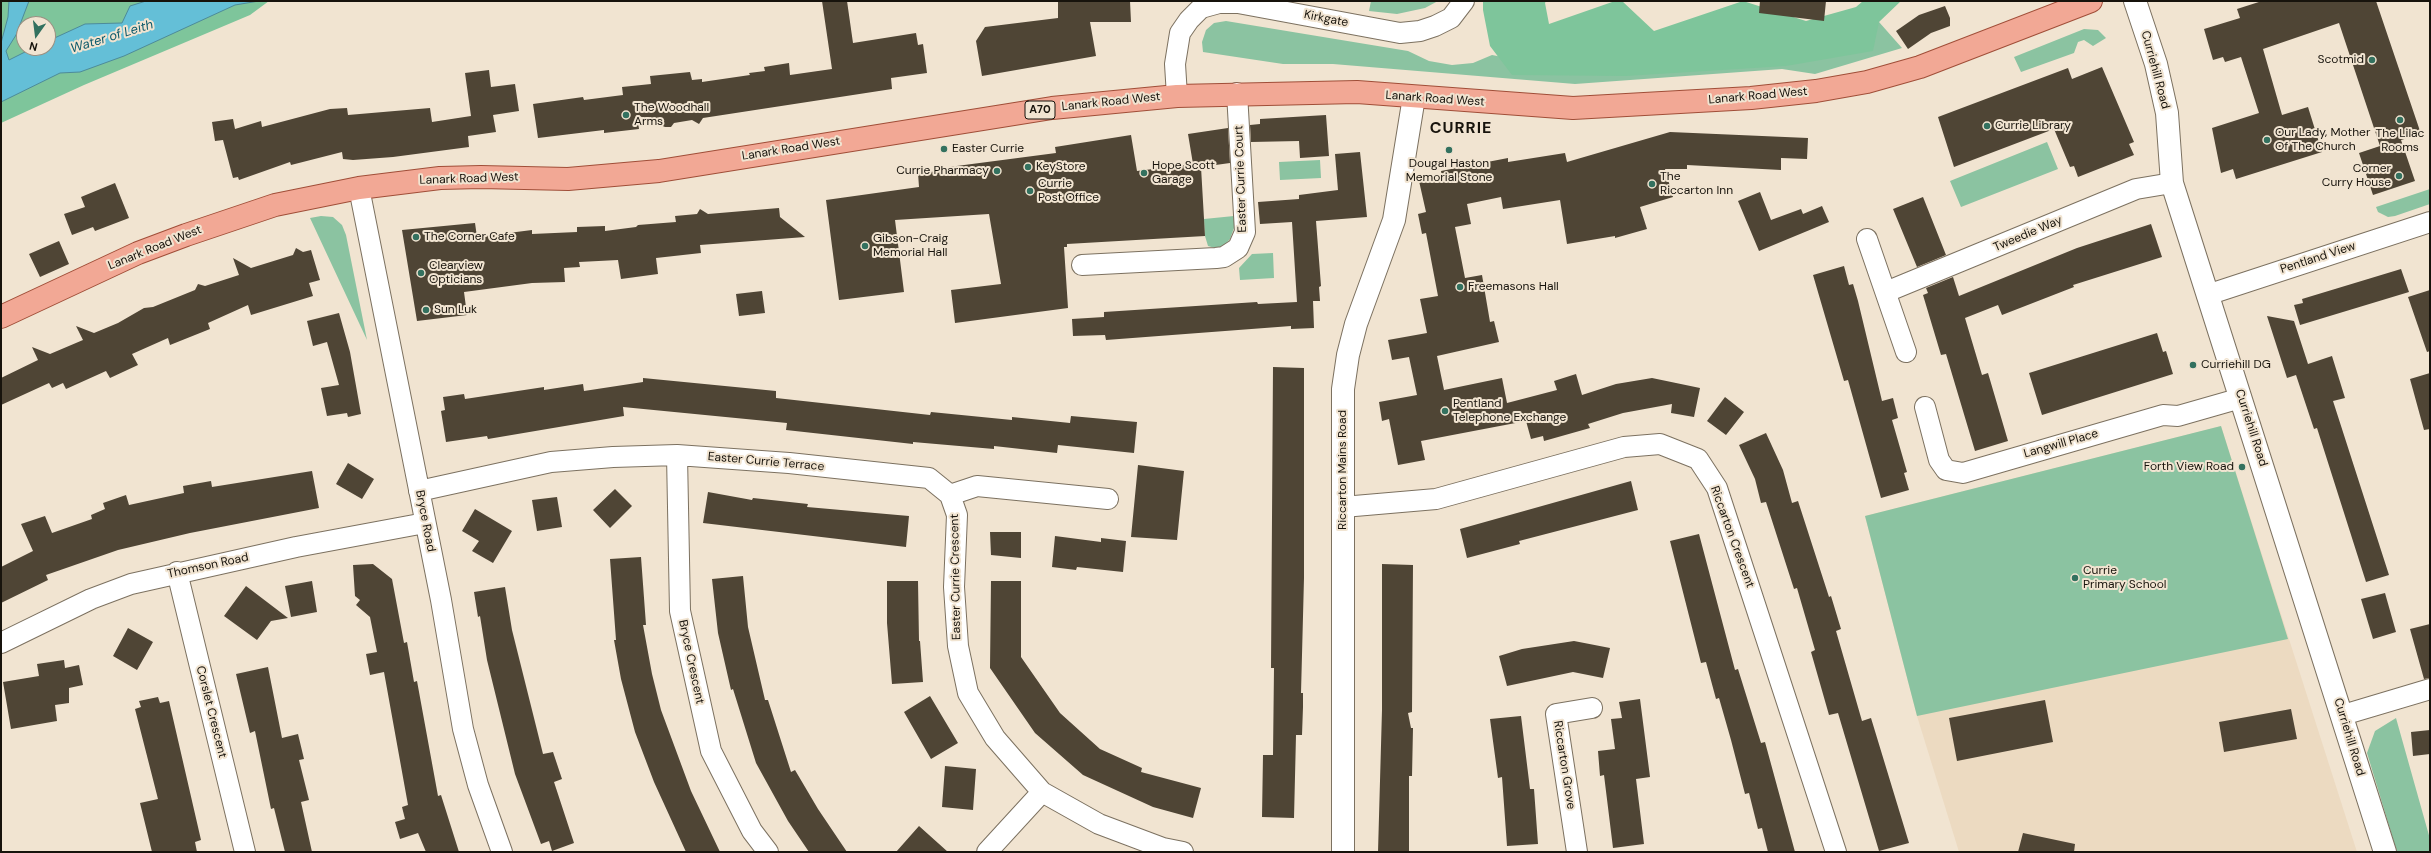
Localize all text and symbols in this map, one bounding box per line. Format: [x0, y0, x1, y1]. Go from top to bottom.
street label: Kirkgate [1303, 8, 1349, 30]
north arrow [16, 16, 56, 56]
water label: Water of Leith [69, 17, 155, 57]
street label: Curriehill Road [2138, 29, 2172, 111]
text: N [28, 39, 39, 54]
place label: Scotmid [2318, 53, 2364, 67]
marker: Scotmid [2367, 55, 2377, 65]
street label: Lanark Road West [1708, 84, 1808, 108]
street label: Lanark Road West [1385, 88, 1485, 110]
street label: Lanark Road West [1061, 90, 1161, 114]
place label: The Woodhall Arms [634, 101, 709, 129]
road number: A70 [1025, 101, 1055, 119]
marker: The Woodhall Arms [621, 110, 631, 120]
marker: The Lilac Rooms [2395, 115, 2405, 125]
district label: CURRIE [1430, 119, 1492, 139]
place label: Currie Library [1995, 119, 2071, 133]
marker: Currie Library [1982, 121, 1992, 131]
street label: Easter Currie Court [1232, 125, 1250, 233]
place label: Our Lady, Mother Of The Church [2275, 126, 2370, 154]
place label: The Lilac Rooms [2376, 127, 2424, 155]
street label: Lanark Road West [741, 134, 841, 164]
marker: Our Lady, Mother Of The Church [2262, 135, 2272, 145]
place label: Easter Currie [952, 142, 1024, 156]
marker: Easter Currie [939, 144, 949, 154]
marker: Dougal Haston Memorial Stone [1444, 145, 1454, 155]
place label: Dougal Haston Memorial Stone [1406, 157, 1492, 185]
place label: Hope Scott Garage [1152, 159, 1215, 187]
place label: KeyStore [1036, 160, 1085, 174]
marker: KeyStore [1023, 162, 1033, 172]
place label: Corner Curry House [2322, 162, 2391, 190]
place label: Currie Pharmacy [896, 164, 989, 178]
marker: Currie Pharmacy [992, 166, 1002, 176]
marker: Hope Scott Garage [1139, 168, 1149, 178]
street label: Lanark Road West [419, 170, 519, 188]
place label: The Riccarton Inn [1660, 170, 1733, 198]
marker: Corner Curry House [2394, 171, 2404, 181]
place label: Currie Post Office [1038, 177, 1099, 205]
marker: The Riccarton Inn [1647, 179, 1657, 189]
marker: Currie Post Office [1025, 186, 1035, 196]
street label: Tweedie Way [1992, 213, 2064, 255]
street label: Lanark Road West [106, 223, 204, 273]
place label: The Corner Cafe [424, 230, 515, 244]
marker: The Corner Cafe [411, 232, 421, 242]
place label: Gibson-Craig Memorial Hall [873, 232, 948, 260]
street label: Pentland View [2278, 239, 2358, 277]
marker: Gibson-Craig Memorial Hall [860, 241, 870, 251]
place label: Clearview Opticians [429, 259, 483, 287]
marker: Clearview Opticians [416, 268, 426, 278]
place label: Freemasons Hall [1468, 280, 1559, 294]
marker: Freemasons Hall [1455, 282, 1465, 292]
place label: Sun Luk [434, 303, 477, 317]
marker: Sun Luk [421, 305, 431, 315]
place label: Curriehill DG [2201, 358, 2271, 372]
marker: Curriehill DG [2188, 360, 2198, 370]
street label: Curriehill Road [2232, 388, 2270, 468]
place label: Pentland Telephone Exchange [1453, 397, 1566, 425]
marker: Pentland Telephone Exchange [1440, 406, 1450, 416]
street label: Riccarton Mains Road [1336, 410, 1350, 530]
street label: Langwill Place [2022, 426, 2100, 462]
street label: Easter Currie Terrace [707, 450, 825, 474]
place label: Forth View Road [2144, 460, 2234, 474]
marker: Forth View Road [2237, 462, 2247, 472]
street label: Riccarton Crescent [1707, 484, 1757, 590]
street label: Bryce Road [412, 489, 438, 553]
street label: Easter Currie Crescent [948, 514, 964, 640]
street label: Thomson Road [166, 550, 250, 582]
place label: Currie Primary School [2083, 564, 2166, 592]
marker: Currie Primary School [2070, 573, 2080, 583]
street label: Bryce Crescent [675, 619, 707, 705]
street label: Corslet Crescent [193, 665, 229, 759]
street label: Curriehill Road [2330, 696, 2368, 778]
street label: Riccarton Grove [1550, 720, 1578, 810]

